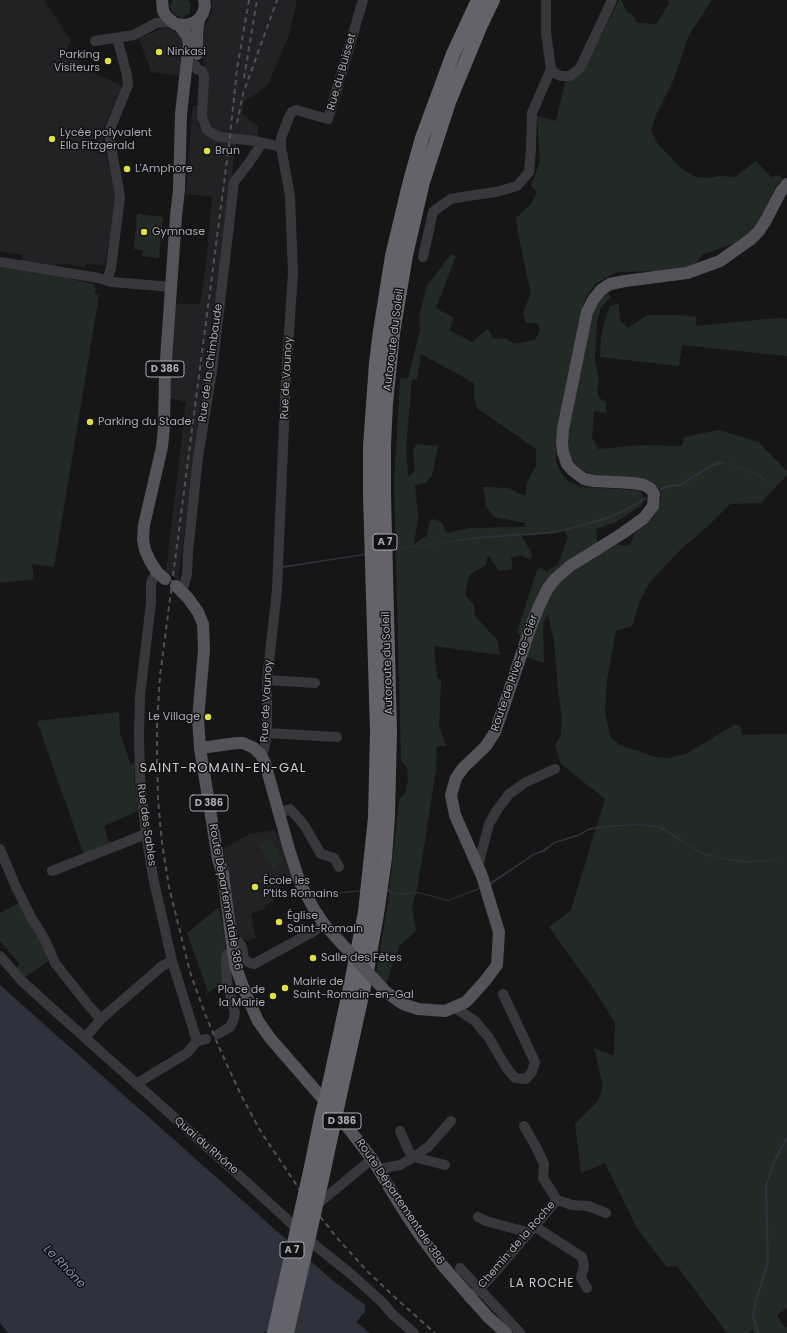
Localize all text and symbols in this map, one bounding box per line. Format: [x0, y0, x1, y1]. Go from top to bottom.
street label: Rue du Buisset [325, 32, 359, 112]
place label: Ninkasi [167, 45, 206, 59]
marker: Ninkasi [154, 47, 164, 57]
place label: Parking Visiteurs [54, 48, 100, 74]
marker: Parking Visiteurs [103, 56, 113, 66]
place label: Lycée polyvalent Ella Fitzgerald [60, 126, 152, 152]
marker: Lycée polyvalent Ella Fitzgerald [47, 134, 57, 144]
place label: Brun [215, 144, 240, 158]
marker: Brun [202, 146, 212, 156]
place label: L'Amphore [135, 162, 193, 176]
marker: L'Amphore [122, 164, 132, 174]
place label: Gymnase [152, 225, 205, 239]
marker: Gymnase [139, 227, 149, 237]
street label: Autoroute du Soleil [381, 288, 407, 392]
street label: Rue de la Chimbaude [196, 303, 226, 423]
street label: Rue de Vaunoy [278, 336, 296, 420]
road number: D 386 [146, 361, 184, 377]
place label: Parking du Stade [98, 415, 191, 429]
marker: Parking du Stade [85, 417, 95, 427]
road number: A 7 [373, 534, 397, 550]
street label: Autoroute du Soleil [380, 611, 396, 715]
street label: Route de Rive-de-Gier [489, 613, 541, 733]
street label: Rue de Vaunoy [258, 659, 276, 743]
place label: Le Village [148, 710, 200, 724]
marker: Le Village [203, 712, 213, 722]
district label: SAINT-ROMAIN-EN-GAL [140, 761, 306, 777]
street label: Rue des Sables [134, 783, 158, 867]
road number: D 386 [190, 795, 228, 811]
street label: Route Départementale 386 [206, 823, 244, 971]
place label: École les P'tits Romains [263, 874, 338, 900]
marker: École les P'tits Romains [250, 882, 260, 892]
place label: Église Saint-Romain [287, 909, 363, 935]
marker: Église Saint-Romain [274, 917, 284, 927]
place label: Salle des Fêtes [321, 951, 402, 965]
marker: Salle des Fêtes [308, 953, 318, 963]
place label: Mairie de Saint-Romain-en-Gal [293, 975, 414, 1001]
place label: Place de la Mairie [218, 983, 265, 1009]
marker: Mairie de Saint-Romain-en-Gal [280, 983, 290, 993]
marker: Place de la Mairie [268, 991, 278, 1001]
road number: D 386 [323, 1113, 361, 1129]
street label: Quai du Rhône [171, 1115, 241, 1177]
street label: Route Départementale 386 [353, 1137, 447, 1267]
street label: Chemin de la Roche [476, 1199, 558, 1291]
road number: A 7 [280, 1242, 304, 1258]
water label: Le Rhône [40, 1243, 88, 1291]
district label: LA ROCHE [510, 1277, 574, 1291]

